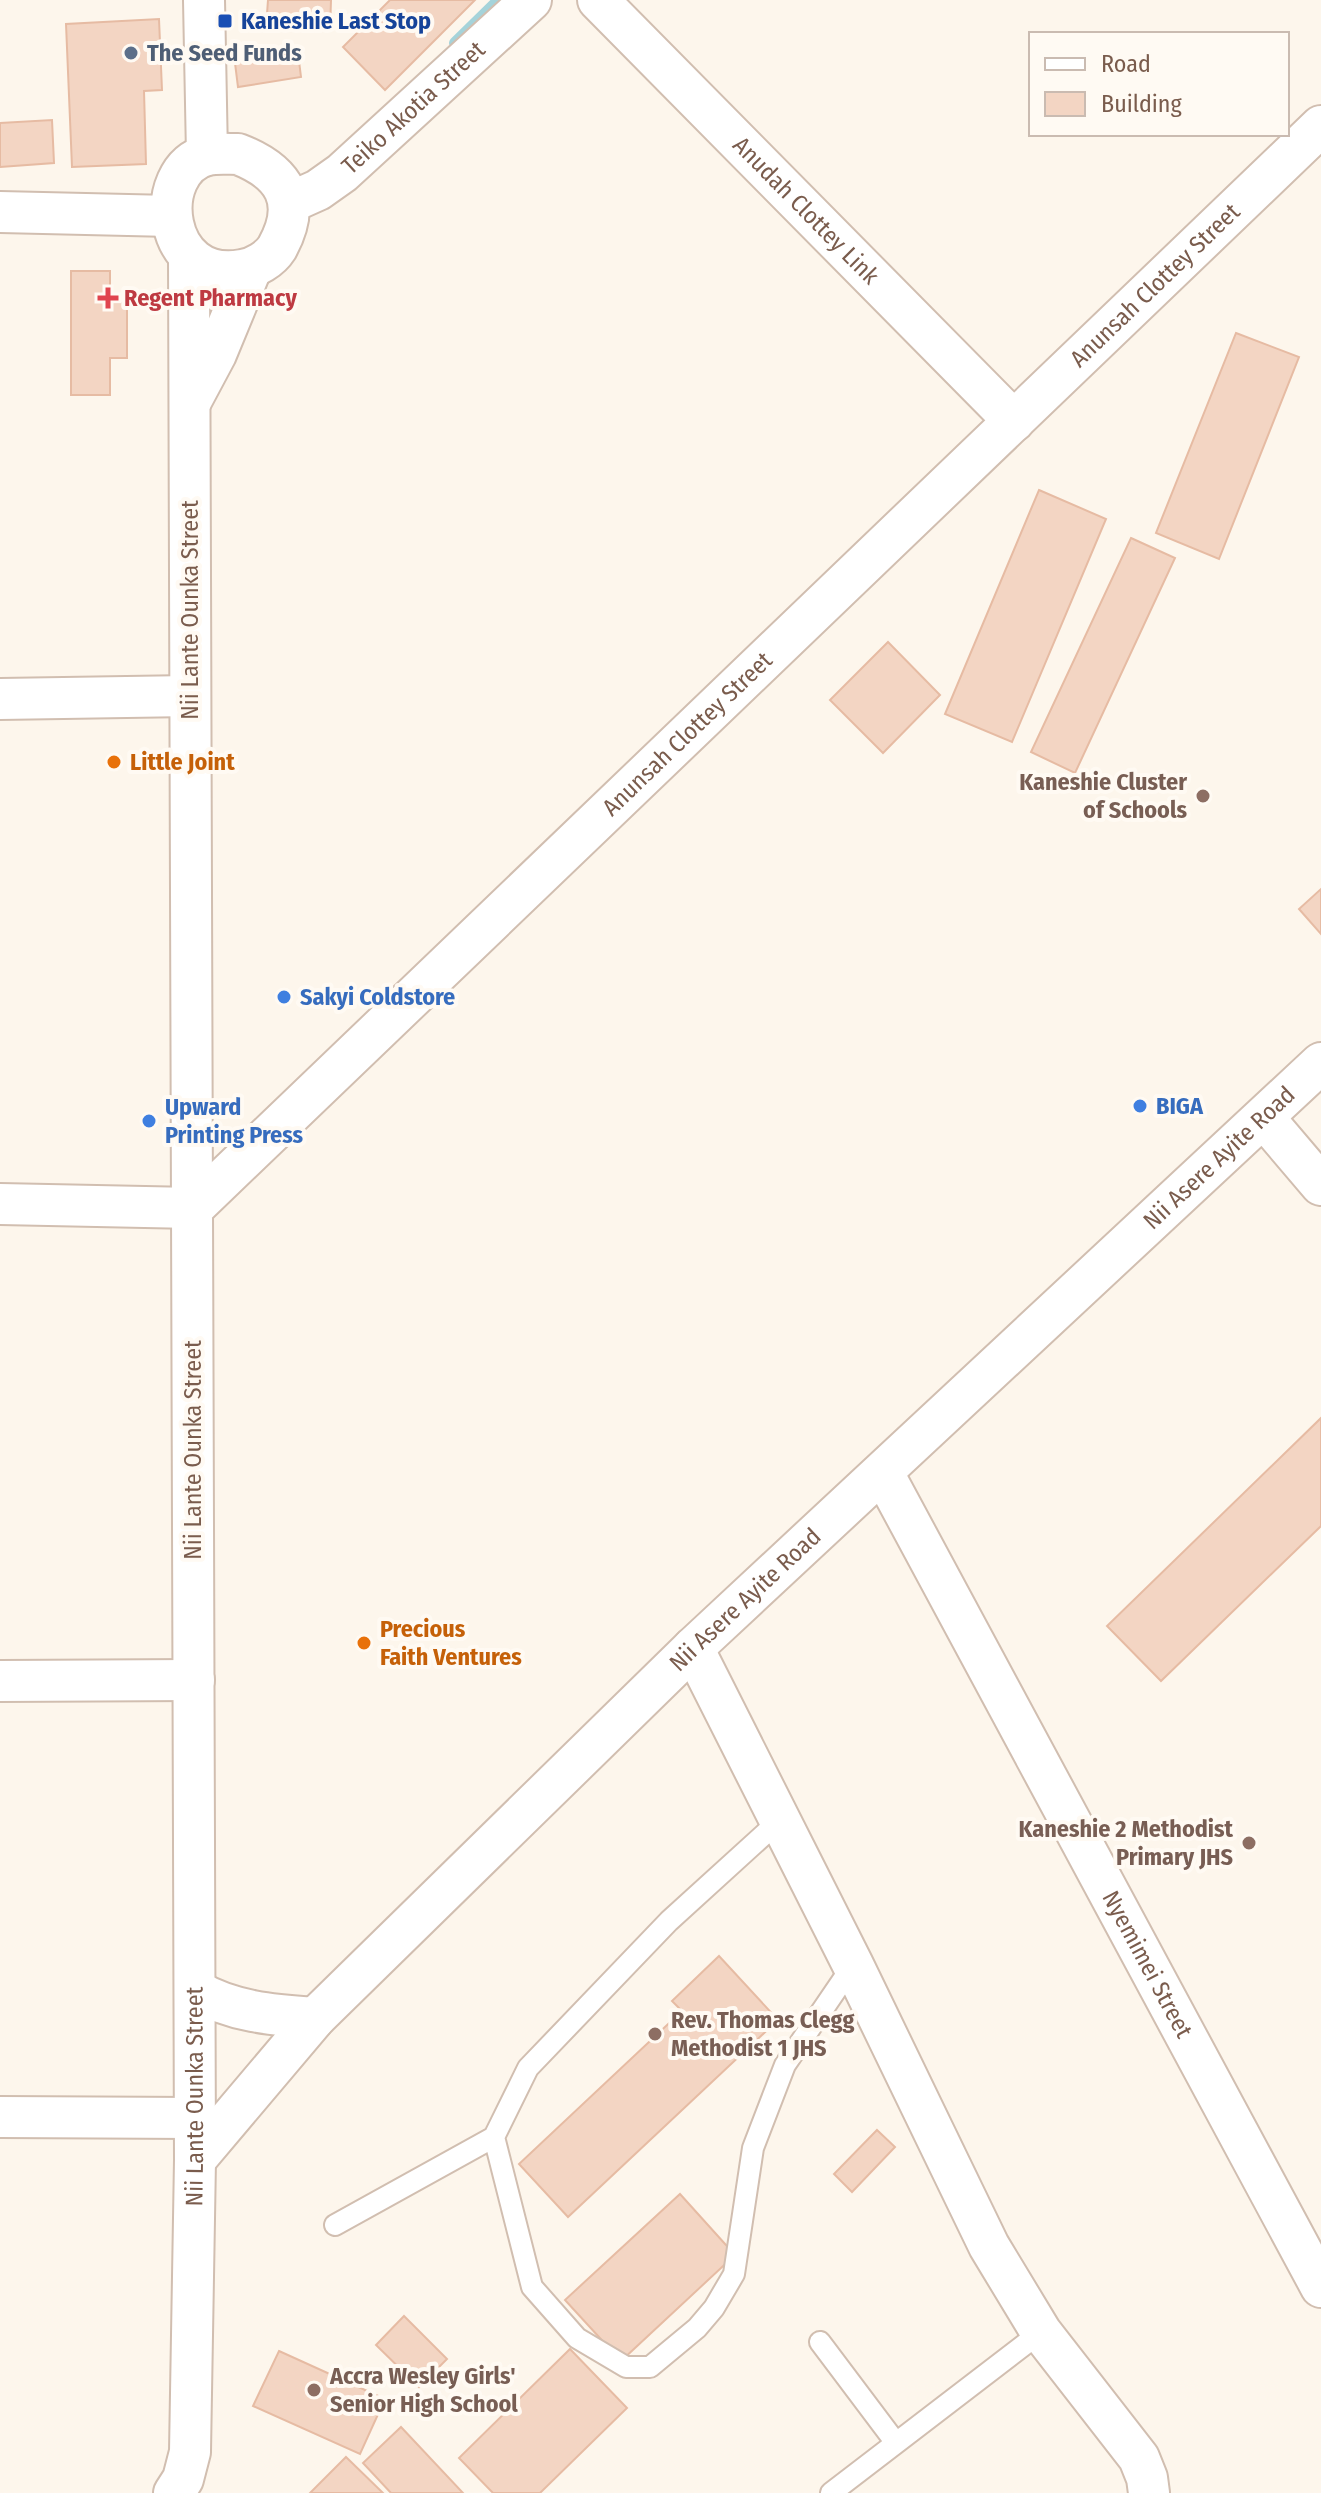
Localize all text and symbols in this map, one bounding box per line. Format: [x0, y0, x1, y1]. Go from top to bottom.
place label: Kaneshie Last Stop [241, 7, 431, 35]
marker: Kaneshie Last Stop [216, 12, 234, 30]
legend [1029, 32, 1289, 136]
street label: Teiko Akotia Street [336, 35, 491, 180]
place label: The Seed Funds [147, 39, 302, 67]
marker: The Seed Funds [122, 44, 140, 62]
text: Road [1101, 50, 1151, 78]
text: Building [1101, 90, 1183, 118]
street label: Anudah Clottey Link [727, 131, 885, 291]
street label: Anunsah Clottey Street [1064, 198, 1246, 373]
place label: Regent Pharmacy [124, 284, 297, 312]
marker: Regent Pharmacy [99, 289, 117, 307]
street label: Nii Lante Ounka Street [176, 500, 204, 720]
street label: Anunsah Clottey Street [597, 646, 778, 821]
place label: Little Joint [130, 748, 235, 776]
marker: Little Joint [105, 753, 123, 771]
place label: Kaneshie Cluster of Schools [1019, 768, 1187, 824]
marker: Kaneshie Cluster of Schools [1194, 787, 1212, 805]
place label: Sakyi Coldstore [300, 983, 455, 1011]
marker: Sakyi Coldstore [275, 988, 293, 1006]
street label: Nii Asere Ayite Road [1138, 1081, 1301, 1235]
place label: BIGA [1156, 1092, 1204, 1120]
place label: Upward Printing Press [165, 1093, 304, 1149]
marker: BIGA [1131, 1097, 1149, 1115]
marker: Upward Printing Press [140, 1112, 158, 1130]
street label: Nii Lante Ounka Street [179, 1340, 207, 1560]
street label: Nii Asere Ayite Road [664, 1522, 826, 1677]
place label: Precious Faith Ventures [380, 1615, 522, 1671]
marker: Precious Faith Ventures [355, 1634, 373, 1652]
place label: Kaneshie 2 Methodist Primary JHS [1018, 1815, 1234, 1871]
marker: Kaneshie 2 Methodist Primary JHS [1240, 1834, 1258, 1852]
street label: Nyemimei Street [1097, 1886, 1198, 2043]
street label: Nii Lante Ounka Street [180, 1986, 209, 2207]
place label: Rev. Thomas Clegg Methodist 1 JHS [671, 2006, 855, 2062]
marker: Rev. Thomas Clegg Methodist 1 JHS [646, 2025, 664, 2043]
place label: Accra Wesley Girls' Senior High School [329, 2362, 518, 2418]
marker: Accra Wesley Girls' Senior High School [305, 2381, 323, 2399]

